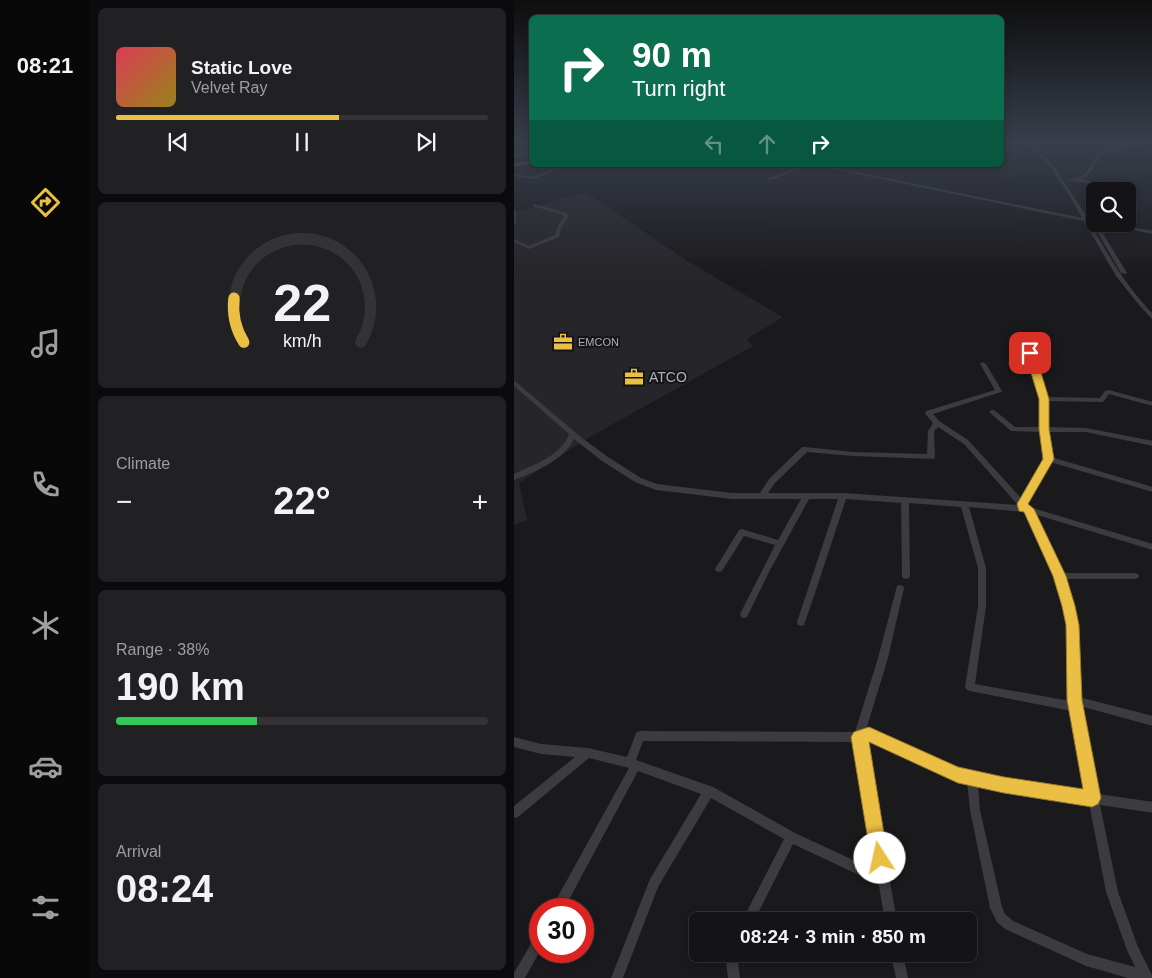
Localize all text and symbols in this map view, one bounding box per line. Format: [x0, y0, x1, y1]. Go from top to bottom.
icon: right [549, 35, 614, 100]
text: 90 m [632, 35, 712, 74]
text: 08:21 [17, 53, 73, 78]
text: Static Love [191, 57, 292, 78]
text: Turn right [632, 76, 725, 101]
text: Velvet Ray [191, 79, 267, 96]
icon: previous [164, 128, 192, 156]
icon: pause [288, 128, 316, 156]
icon: next [412, 128, 440, 156]
icon: left [700, 130, 728, 158]
icon: ahead [753, 130, 781, 158]
icon: right [806, 130, 834, 158]
map controls [1086, 182, 1136, 232]
button: search [1086, 182, 1136, 232]
icon: directions [28, 185, 63, 220]
text: 22 [273, 274, 331, 332]
icon: music [28, 326, 63, 361]
text: km/h [283, 331, 321, 351]
office icon: EMCON [552, 331, 574, 353]
pin [1009, 332, 1051, 374]
place label: EMCON [578, 336, 619, 348]
icon: arrive [1016, 339, 1044, 367]
office icon: ATCO [623, 366, 645, 388]
place label: ATCO [649, 369, 687, 385]
text: Climate [116, 455, 170, 472]
icon: phone [28, 467, 63, 502]
text: 22° [273, 480, 331, 522]
text: − [116, 486, 132, 517]
text: + [472, 486, 488, 517]
icon: climate [28, 608, 63, 643]
text: Range · 38% [116, 641, 209, 658]
text: 190 km [116, 666, 245, 708]
icon: car [28, 749, 63, 784]
position arrow [853, 831, 905, 883]
text: Arrival [116, 843, 161, 860]
text: 08:24 [116, 868, 213, 910]
icon: filters [28, 890, 63, 925]
speed limit sign: 30 [529, 898, 594, 963]
text: 08:24 · 3 min · 850 m [740, 926, 926, 947]

